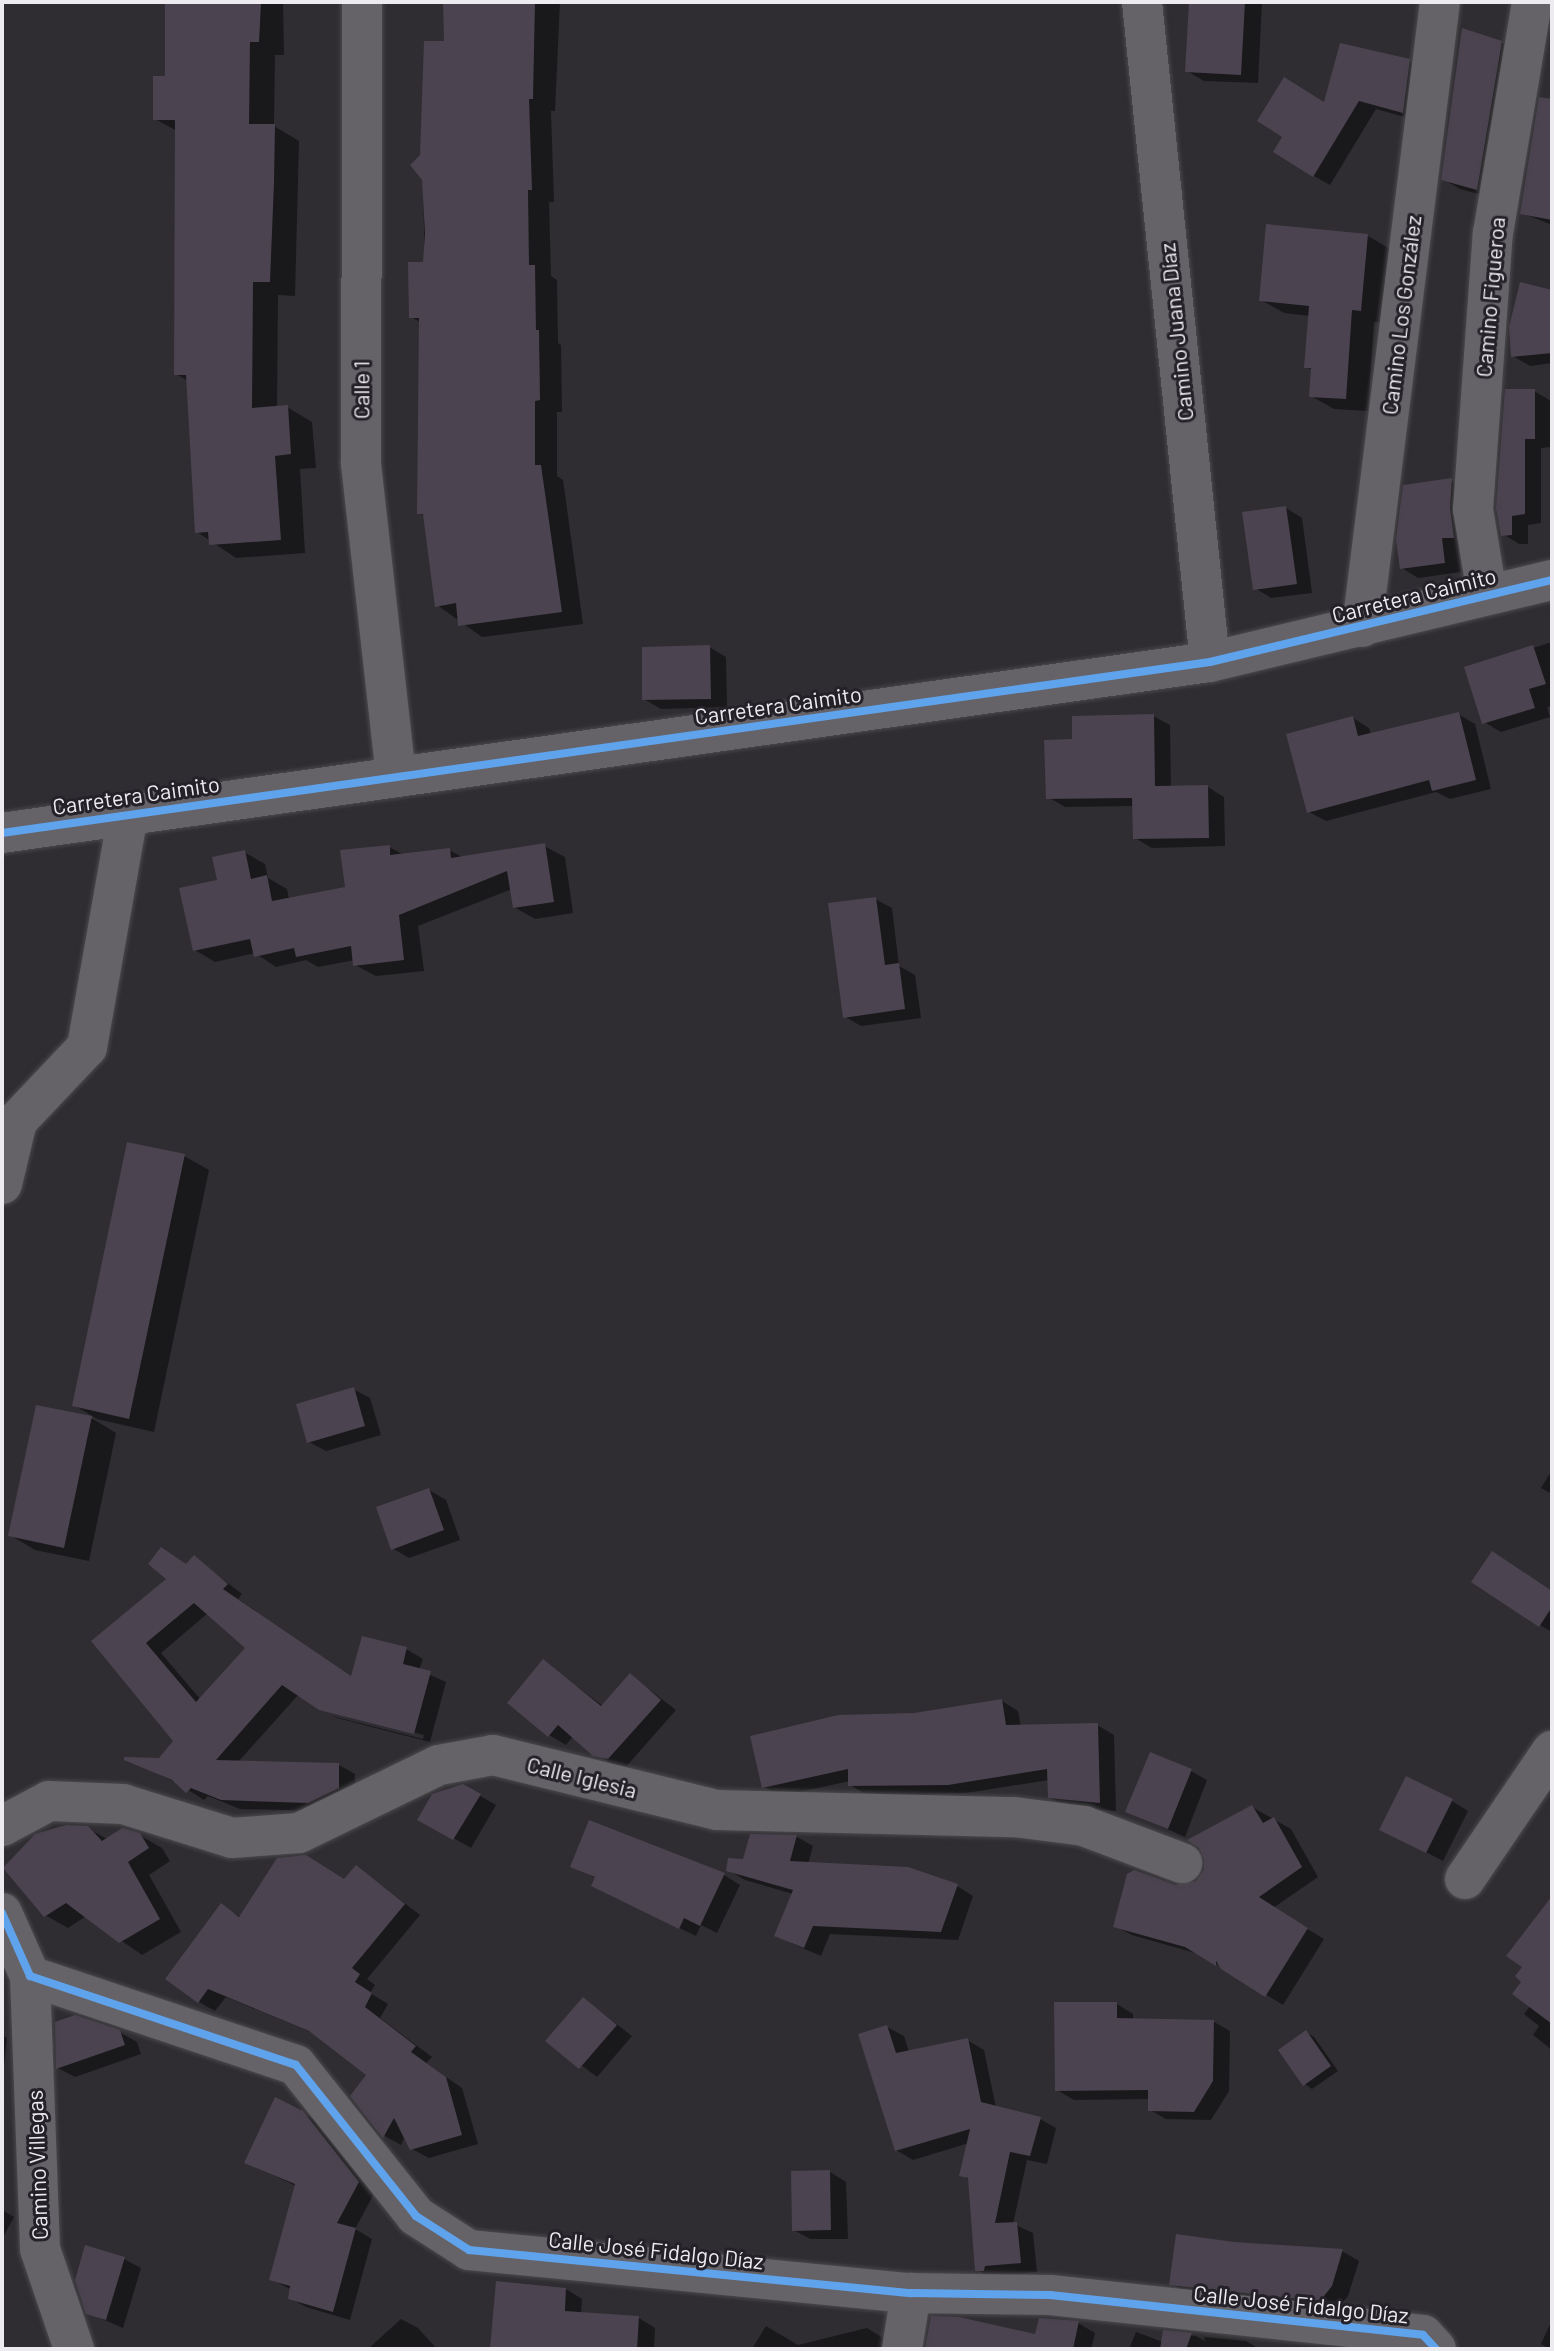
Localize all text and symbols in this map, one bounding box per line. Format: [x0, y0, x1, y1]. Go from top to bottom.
street label: Camino Los González [1376, 214, 1426, 416]
street label: Camino Figueroa [1470, 216, 1510, 378]
street label: Camino Juana Díaz [1154, 242, 1198, 422]
street label: Calle 1 [348, 361, 374, 419]
street label: Carretera Caimito [1329, 562, 1499, 628]
street label: Carretera Caimito [693, 680, 863, 730]
street label: Carretera Caimito [51, 770, 221, 820]
street label: Calle Iglesia [524, 1751, 640, 1803]
street label: Camino Villegas [21, 2089, 53, 2241]
street label: Calle José Fidalgo Díaz [547, 2226, 765, 2274]
street label: Calle José Fidalgo Díaz [1192, 2280, 1410, 2328]

